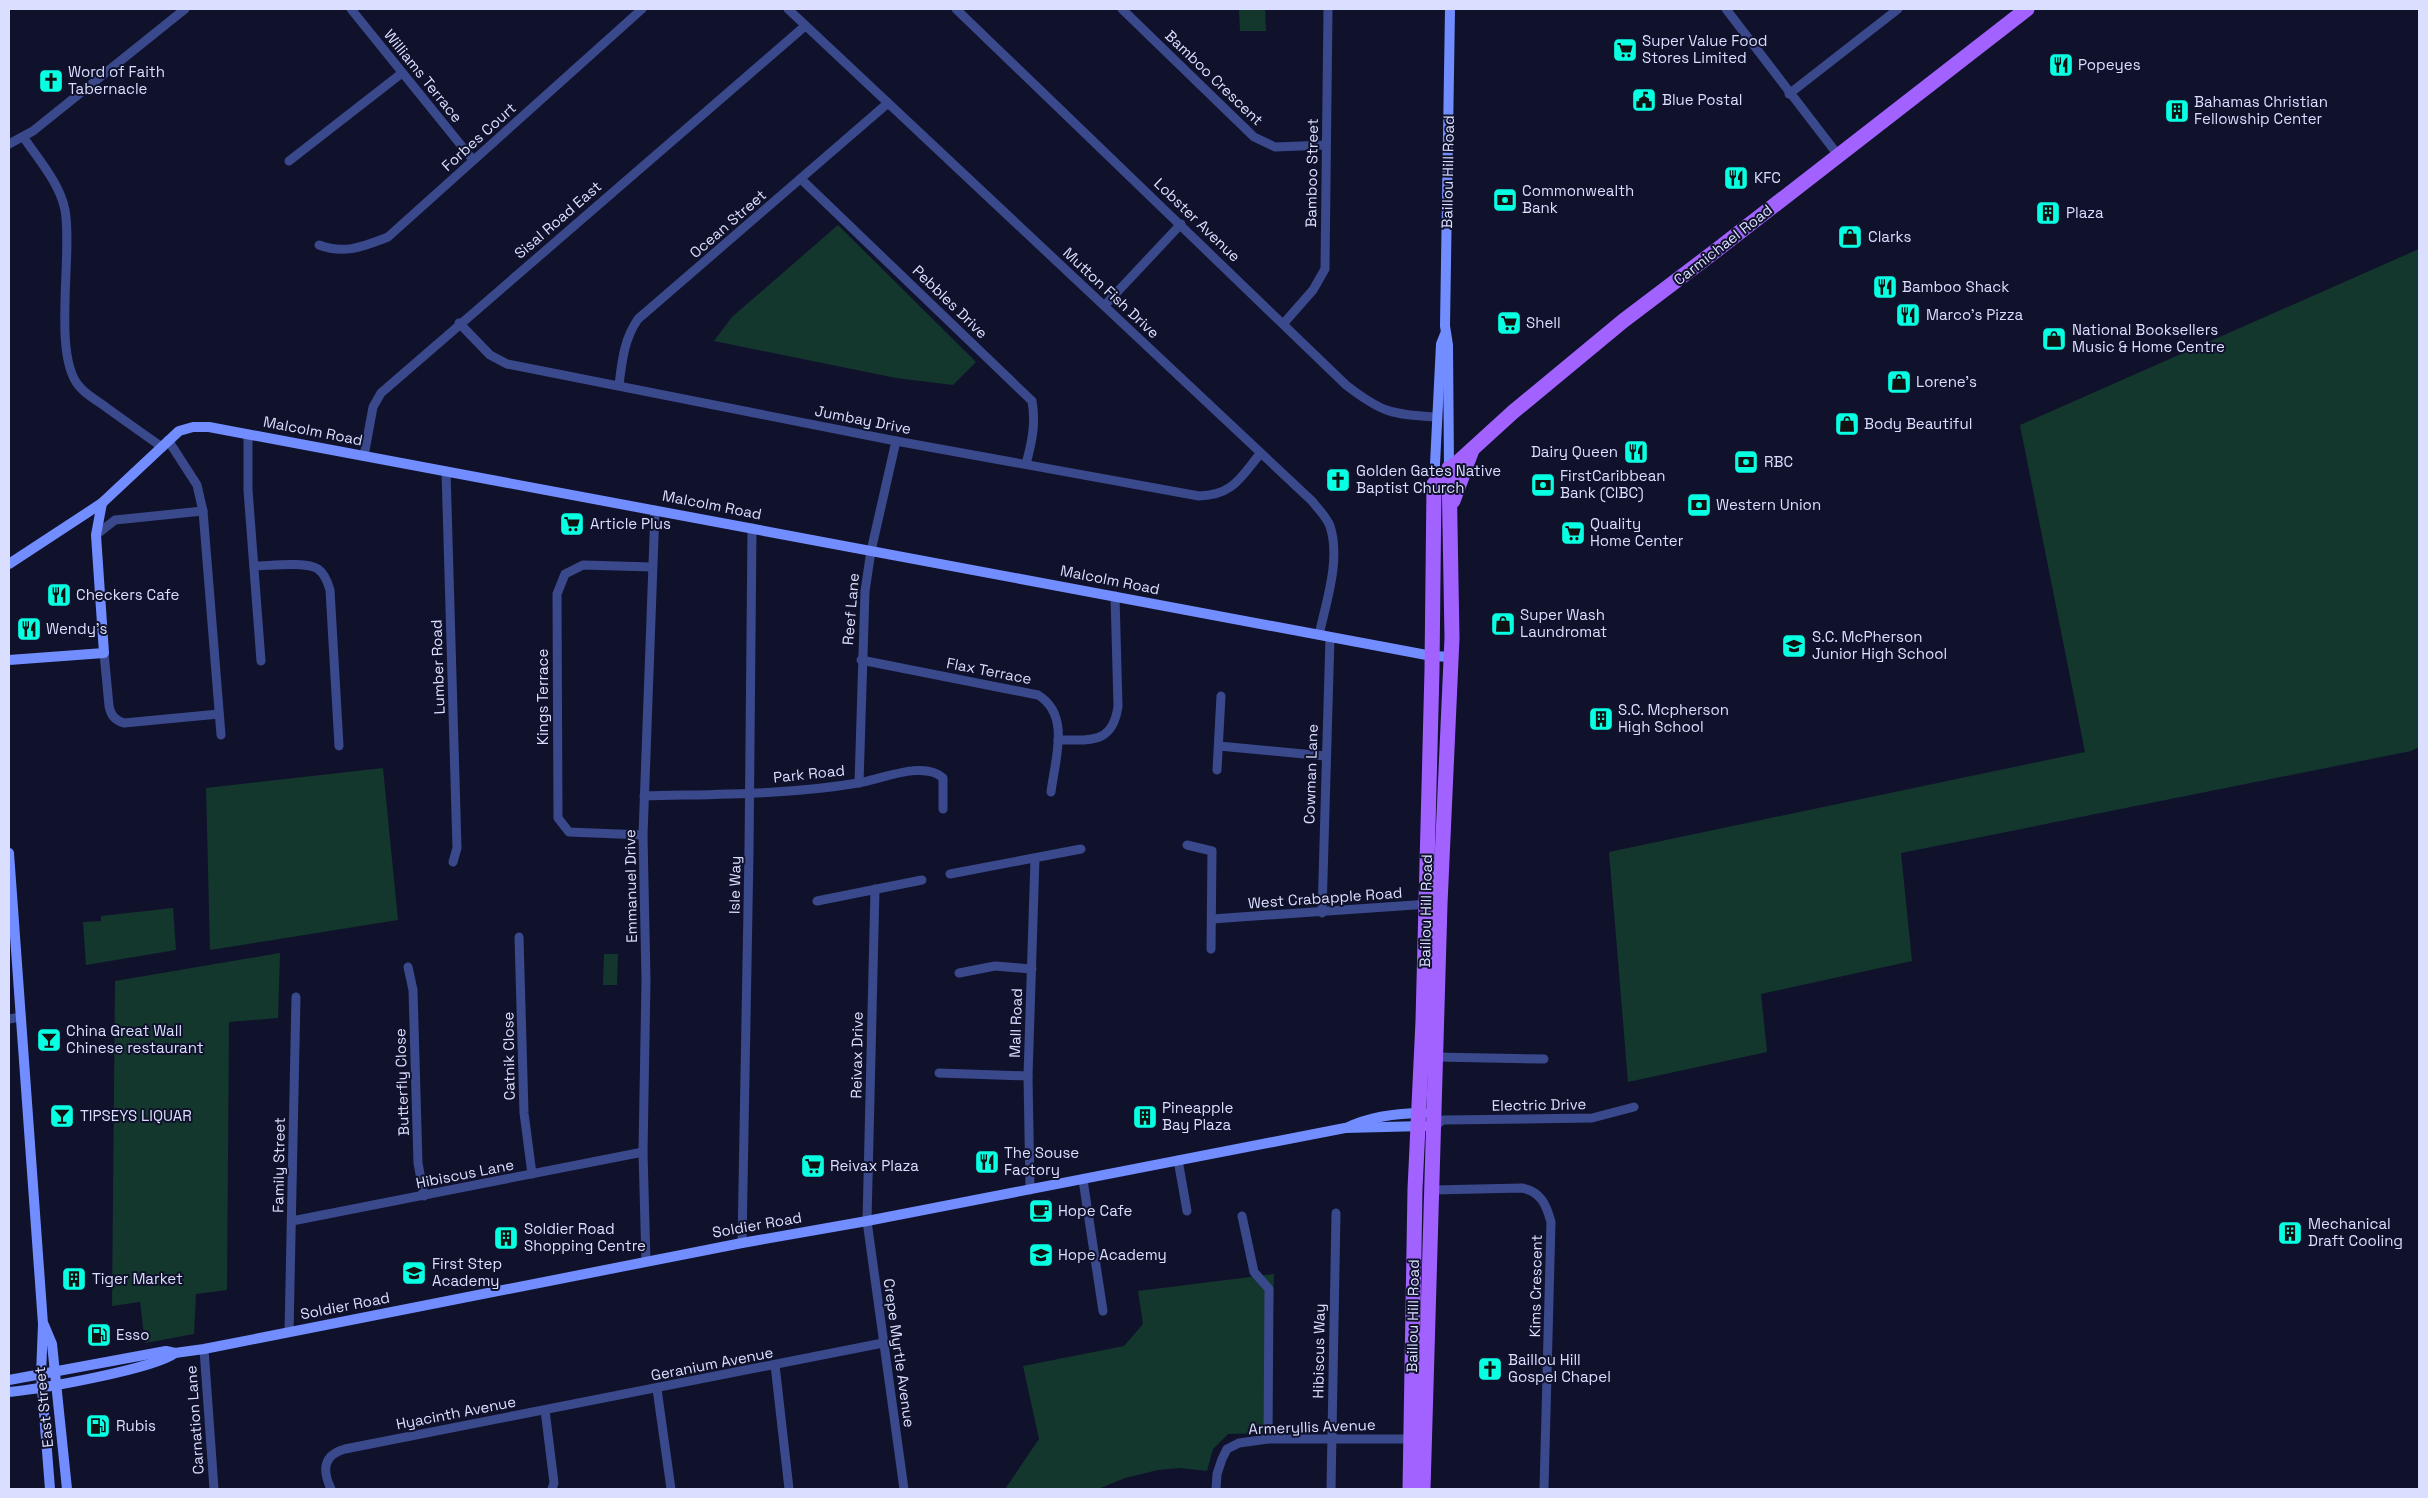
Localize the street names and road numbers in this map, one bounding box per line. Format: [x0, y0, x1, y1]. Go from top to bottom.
street label: Williams Terrace [380, 25, 467, 126]
street label: Bamboo Crescent [1161, 26, 1267, 129]
street label: Forbes Court [437, 98, 520, 175]
street label: Baillou Hill Road [1437, 115, 1458, 229]
street label: Bamboo Street [1301, 118, 1322, 228]
street label: Lobster Avenue [1150, 174, 1245, 266]
street label: Sisal Road East [510, 177, 605, 263]
street label: Ocean Street [685, 185, 770, 262]
street label: Carmichael Road [1669, 200, 1776, 289]
street label: Mutton Fish Drive [1059, 243, 1164, 342]
street label: Pebbles Drive [909, 261, 992, 342]
street label: Jumbay Drive [813, 401, 913, 438]
street label: Malcolm Road [262, 412, 364, 449]
street label: Malcolm Road [661, 486, 763, 523]
street label: Malcolm Road [1059, 561, 1161, 598]
street label: Reef Lane [838, 572, 863, 646]
street label: Lumber Road [426, 619, 449, 715]
street label: Kings Terrace [533, 649, 552, 745]
street label: Flax Terrace [945, 653, 1033, 688]
street label: Cowman Lane [1299, 723, 1322, 824]
street label: Park Road [772, 760, 846, 787]
street label: Emmanuel Drive [620, 829, 641, 943]
street label: Baillou Hill Road [1415, 854, 1436, 968]
street label: Isle Way [724, 856, 745, 914]
street label: West Crabapple Road [1247, 883, 1403, 912]
street label: Mall Road [1005, 988, 1026, 1058]
street label: Catnik Close [498, 1011, 519, 1101]
street label: Reivax Drive [846, 1011, 867, 1099]
street label: Butterfly Close [390, 1028, 413, 1136]
street label: Electric Drive [1491, 1094, 1587, 1115]
street label: Family Street [268, 1117, 289, 1213]
street label: Hibiscus Lane [414, 1155, 516, 1192]
street label: Soldier Road [711, 1207, 803, 1242]
street label: Kims Crescent [1525, 1234, 1546, 1338]
street label: Baillou Hill Road [1402, 1259, 1423, 1373]
street label: Crepe Myrtle Avenue [880, 1277, 919, 1429]
street label: Soldier Road [299, 1288, 391, 1323]
street label: Hibiscus Way [1308, 1303, 1329, 1399]
street label: Geranium Avenue [649, 1342, 775, 1385]
street label: Carnation Lane [181, 1365, 208, 1475]
street label: East Street [30, 1366, 57, 1448]
street label: Hyacinth Avenue [394, 1392, 518, 1433]
street label: Armeryllis Avenue [1248, 1415, 1376, 1438]

